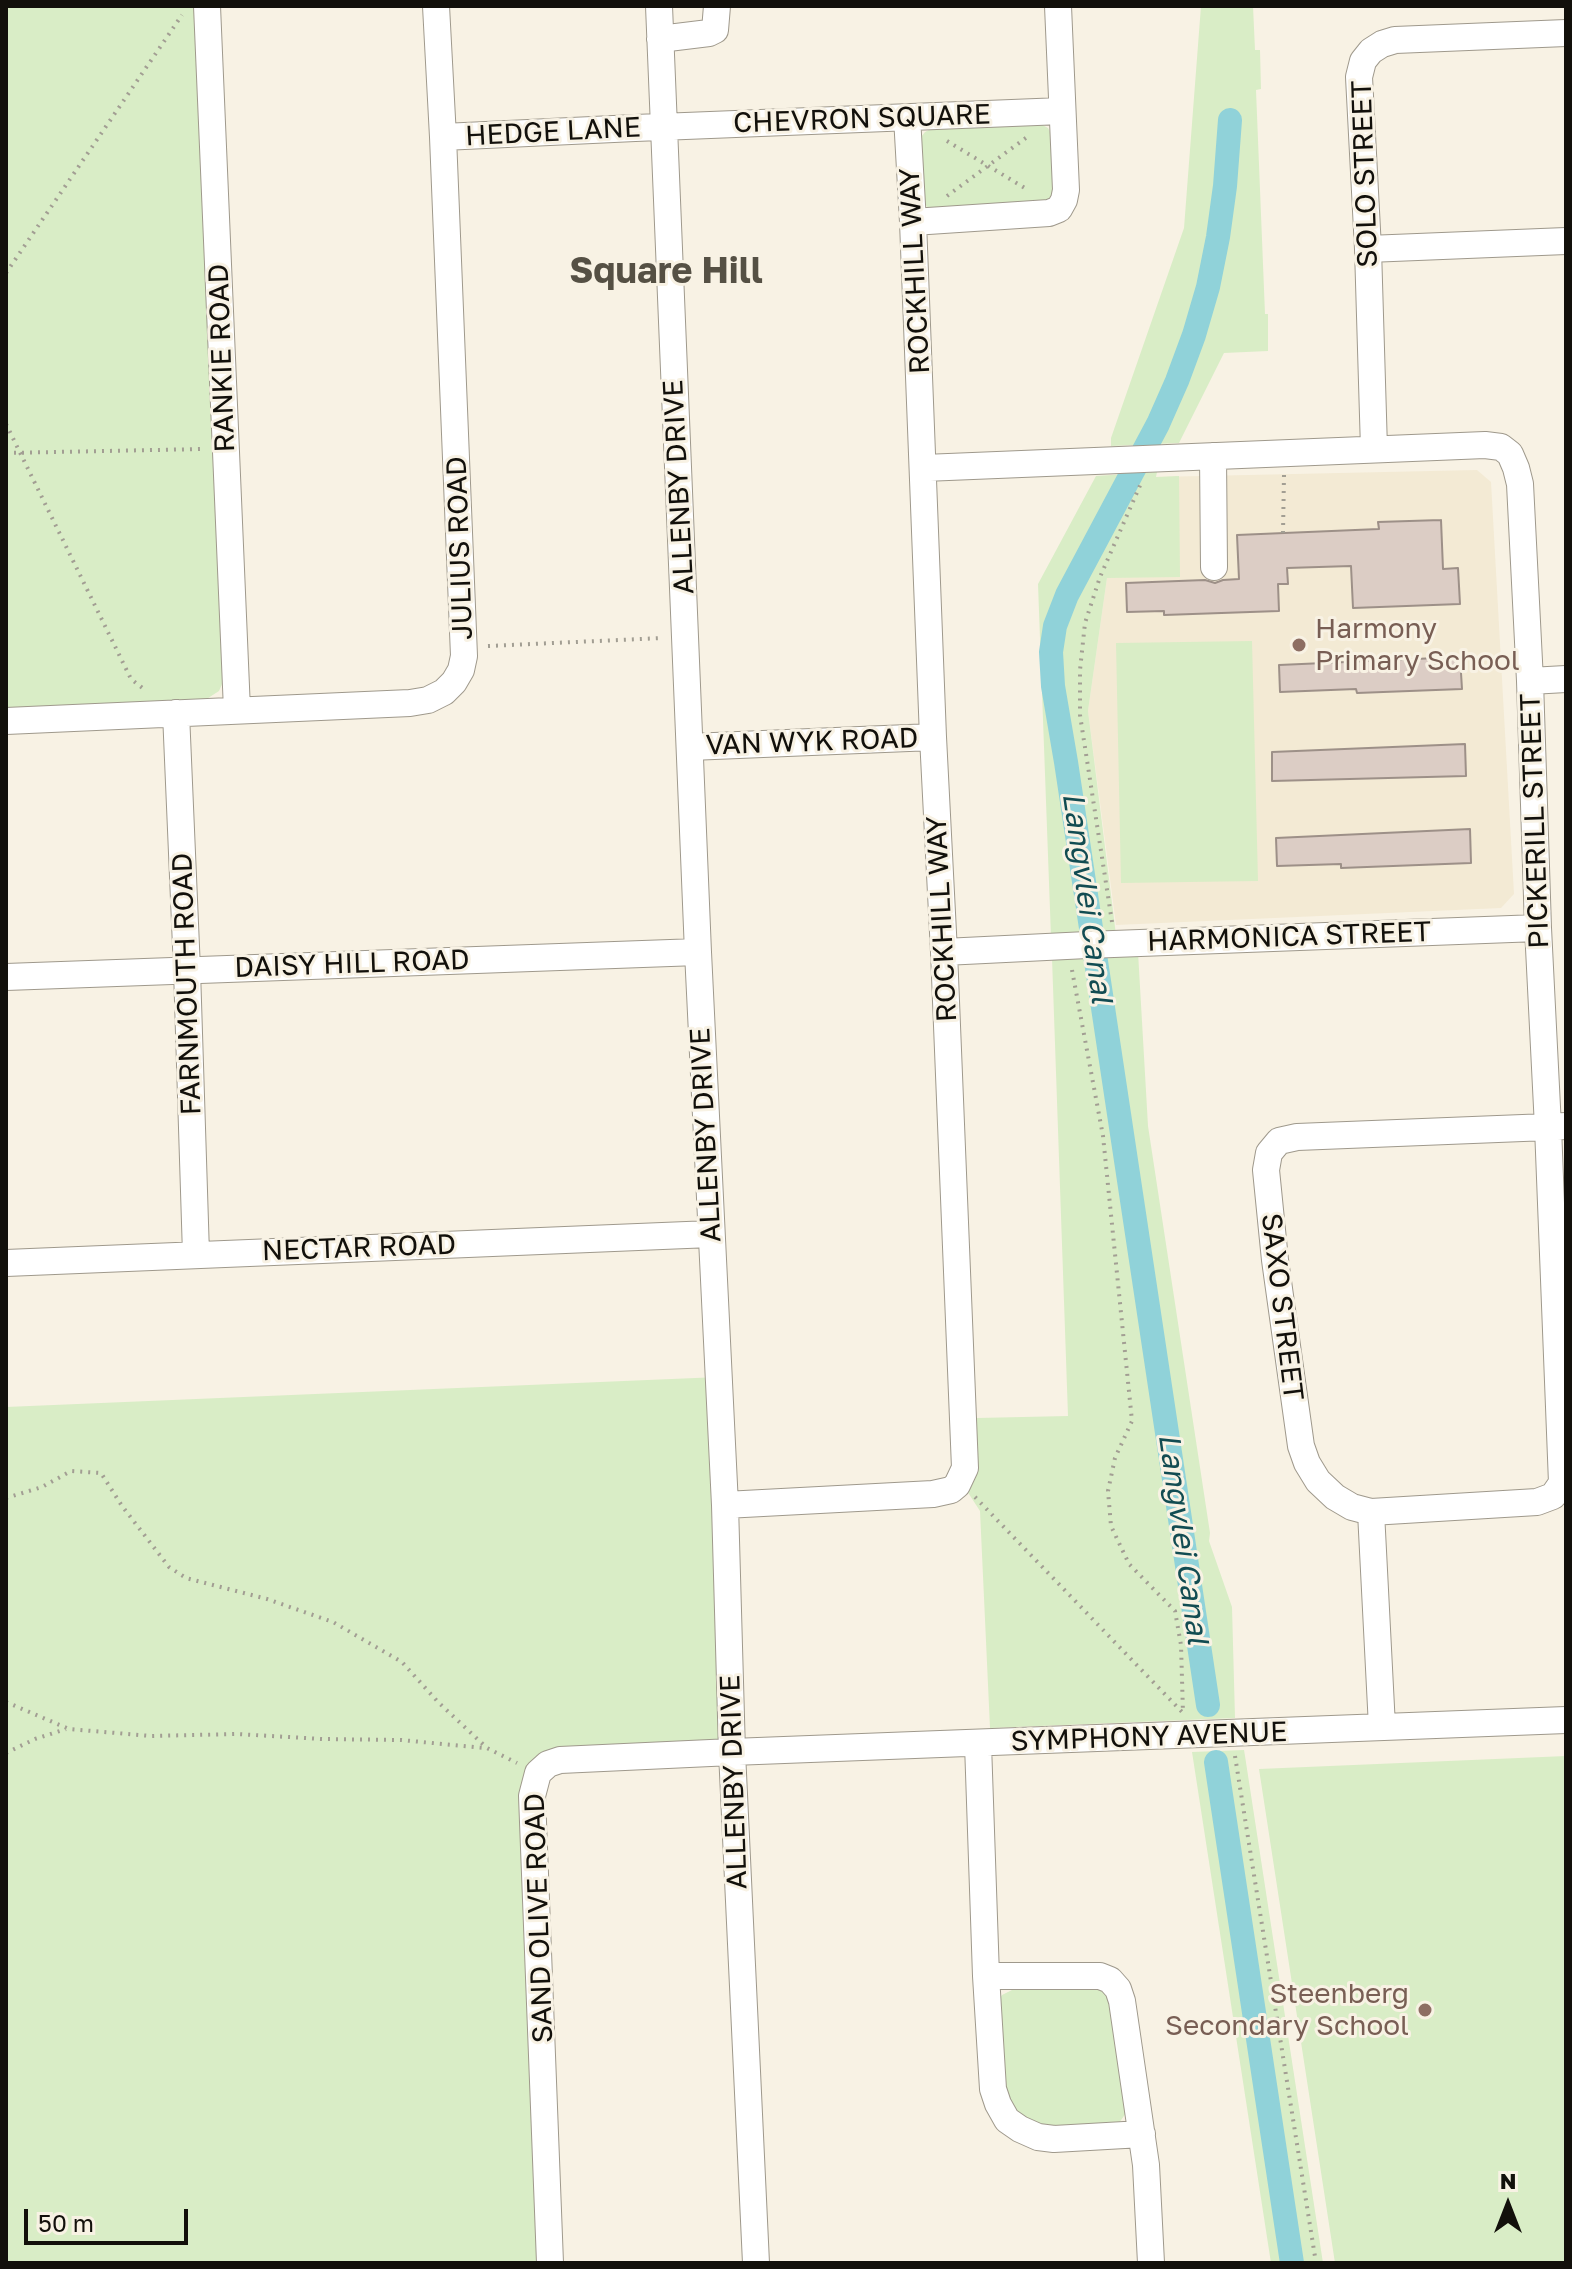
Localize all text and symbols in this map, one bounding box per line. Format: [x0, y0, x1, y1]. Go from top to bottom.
street label: SOLO STREET [1345, 80, 1385, 268]
street label: CHEVRON SQUARE [733, 98, 991, 140]
street label: HEDGE LANE [464, 111, 642, 153]
street label: ROCKHILL WAY [893, 167, 937, 375]
district label: Square Hill [569, 250, 763, 294]
street label: RANKIE ROAD [202, 263, 242, 453]
street label: ALLENBY DRIVE [657, 379, 701, 595]
street label: JULIUS ROAD [440, 456, 480, 640]
place label: Harmony Primary School [1315, 612, 1520, 678]
marker: Harmony Primary School [1290, 636, 1308, 654]
street label: PICKERILL STREET [1514, 693, 1556, 949]
street label: VAN WYK ROAD [705, 722, 919, 762]
water label: Langvlei Canal [1054, 790, 1120, 1006]
street label: ROCKHILL WAY [920, 815, 964, 1023]
street label: FARNMOUTH ROAD [166, 852, 208, 1116]
street label: HARMONICA STREET [1146, 915, 1432, 959]
street label: DAISY HILL ROAD [234, 943, 470, 985]
street label: ALLENBY DRIVE [684, 1027, 728, 1243]
street label: SAXO STREET [1254, 1211, 1310, 1403]
street label: NECTAR ROAD [261, 1228, 457, 1268]
water label: Langvlei Canal [1150, 1431, 1216, 1647]
street label: ALLENBY DRIVE [713, 1674, 755, 1890]
street label: SYMPHONY AVENUE [1010, 1715, 1288, 1759]
street label: SAND OLIVE ROAD [518, 1792, 560, 2044]
place label: Steenberg Secondary School [1165, 1977, 1409, 2043]
marker: Steenberg Secondary School [1416, 2001, 1434, 2019]
north arrow [1468, 2165, 1548, 2245]
text: N [1500, 2167, 1516, 2194]
scale bar [28, 2193, 192, 2243]
text: 50 m [38, 2208, 94, 2237]

